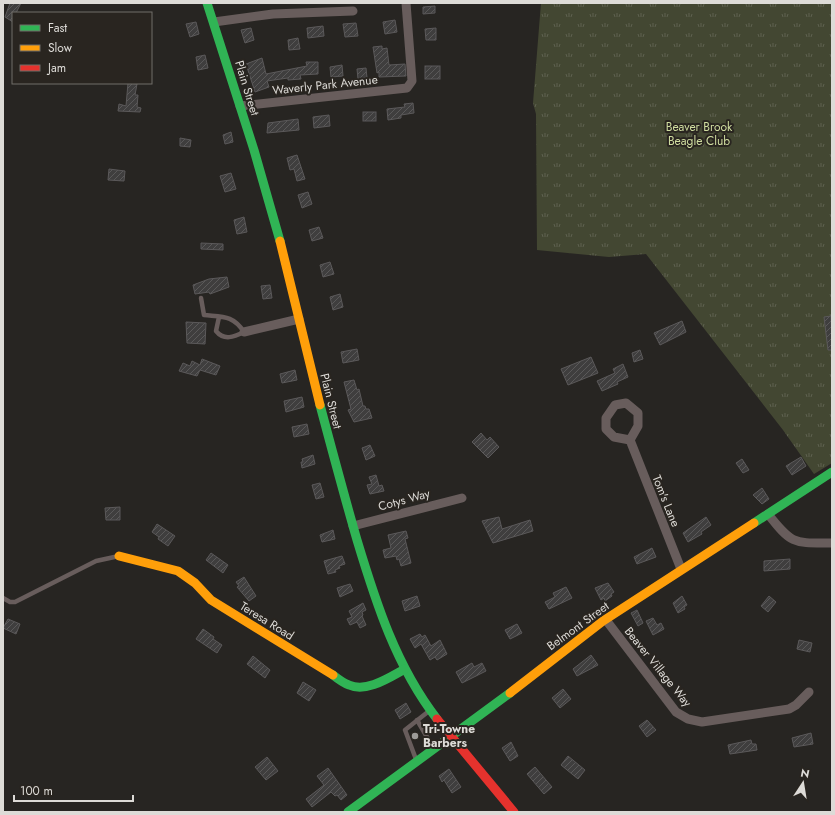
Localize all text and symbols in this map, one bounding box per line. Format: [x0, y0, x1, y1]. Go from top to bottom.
legend [12, 12, 152, 84]
text: Fast [48, 19, 67, 37]
text: Slow [48, 39, 73, 57]
street label: Plain Street [230, 58, 264, 118]
text: Jam [46, 59, 66, 77]
street label: Waverly Park Avenue [271, 71, 379, 99]
park label: Beaver Brook Beagle Club [666, 118, 733, 150]
street label: Plain Street [315, 371, 347, 431]
street label: Tom's Lane [647, 472, 685, 530]
street label: Cotys Way [376, 484, 433, 516]
street label: Teresa Road [236, 597, 298, 645]
street label: Belmont Street [543, 597, 613, 655]
street label: Beaver Village Way [620, 623, 696, 711]
place label: Tri-Towne Barbers [423, 720, 475, 752]
marker: Tri-Towne Barbers [410, 731, 420, 741]
north arrow [783, 763, 823, 803]
text: N [799, 764, 811, 782]
scale bar [14, 777, 133, 803]
text: 100 m [20, 782, 53, 800]

